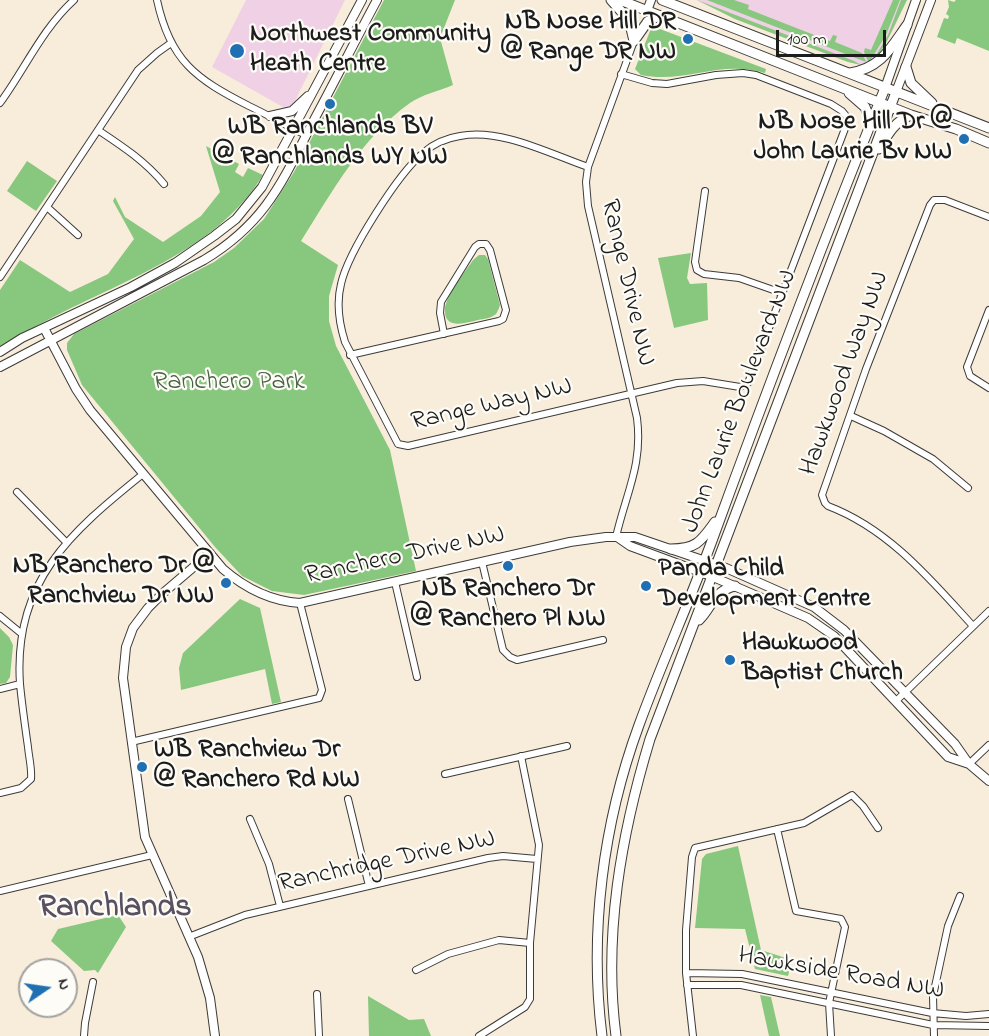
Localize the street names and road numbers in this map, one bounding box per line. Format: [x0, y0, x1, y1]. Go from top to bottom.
street label: Range Drive NW [592, 197, 660, 369]
street label: John Laurie Boulevard NW [676, 266, 806, 538]
street label: Hawkwood Way NW [795, 268, 897, 480]
street label: Range Way NW [409, 372, 575, 440]
street label: Ranchero Drive NW [302, 521, 508, 593]
street label: Ranchridge Drive NW [276, 825, 498, 901]
street label: Hawkside Road NW [736, 942, 946, 1008]

